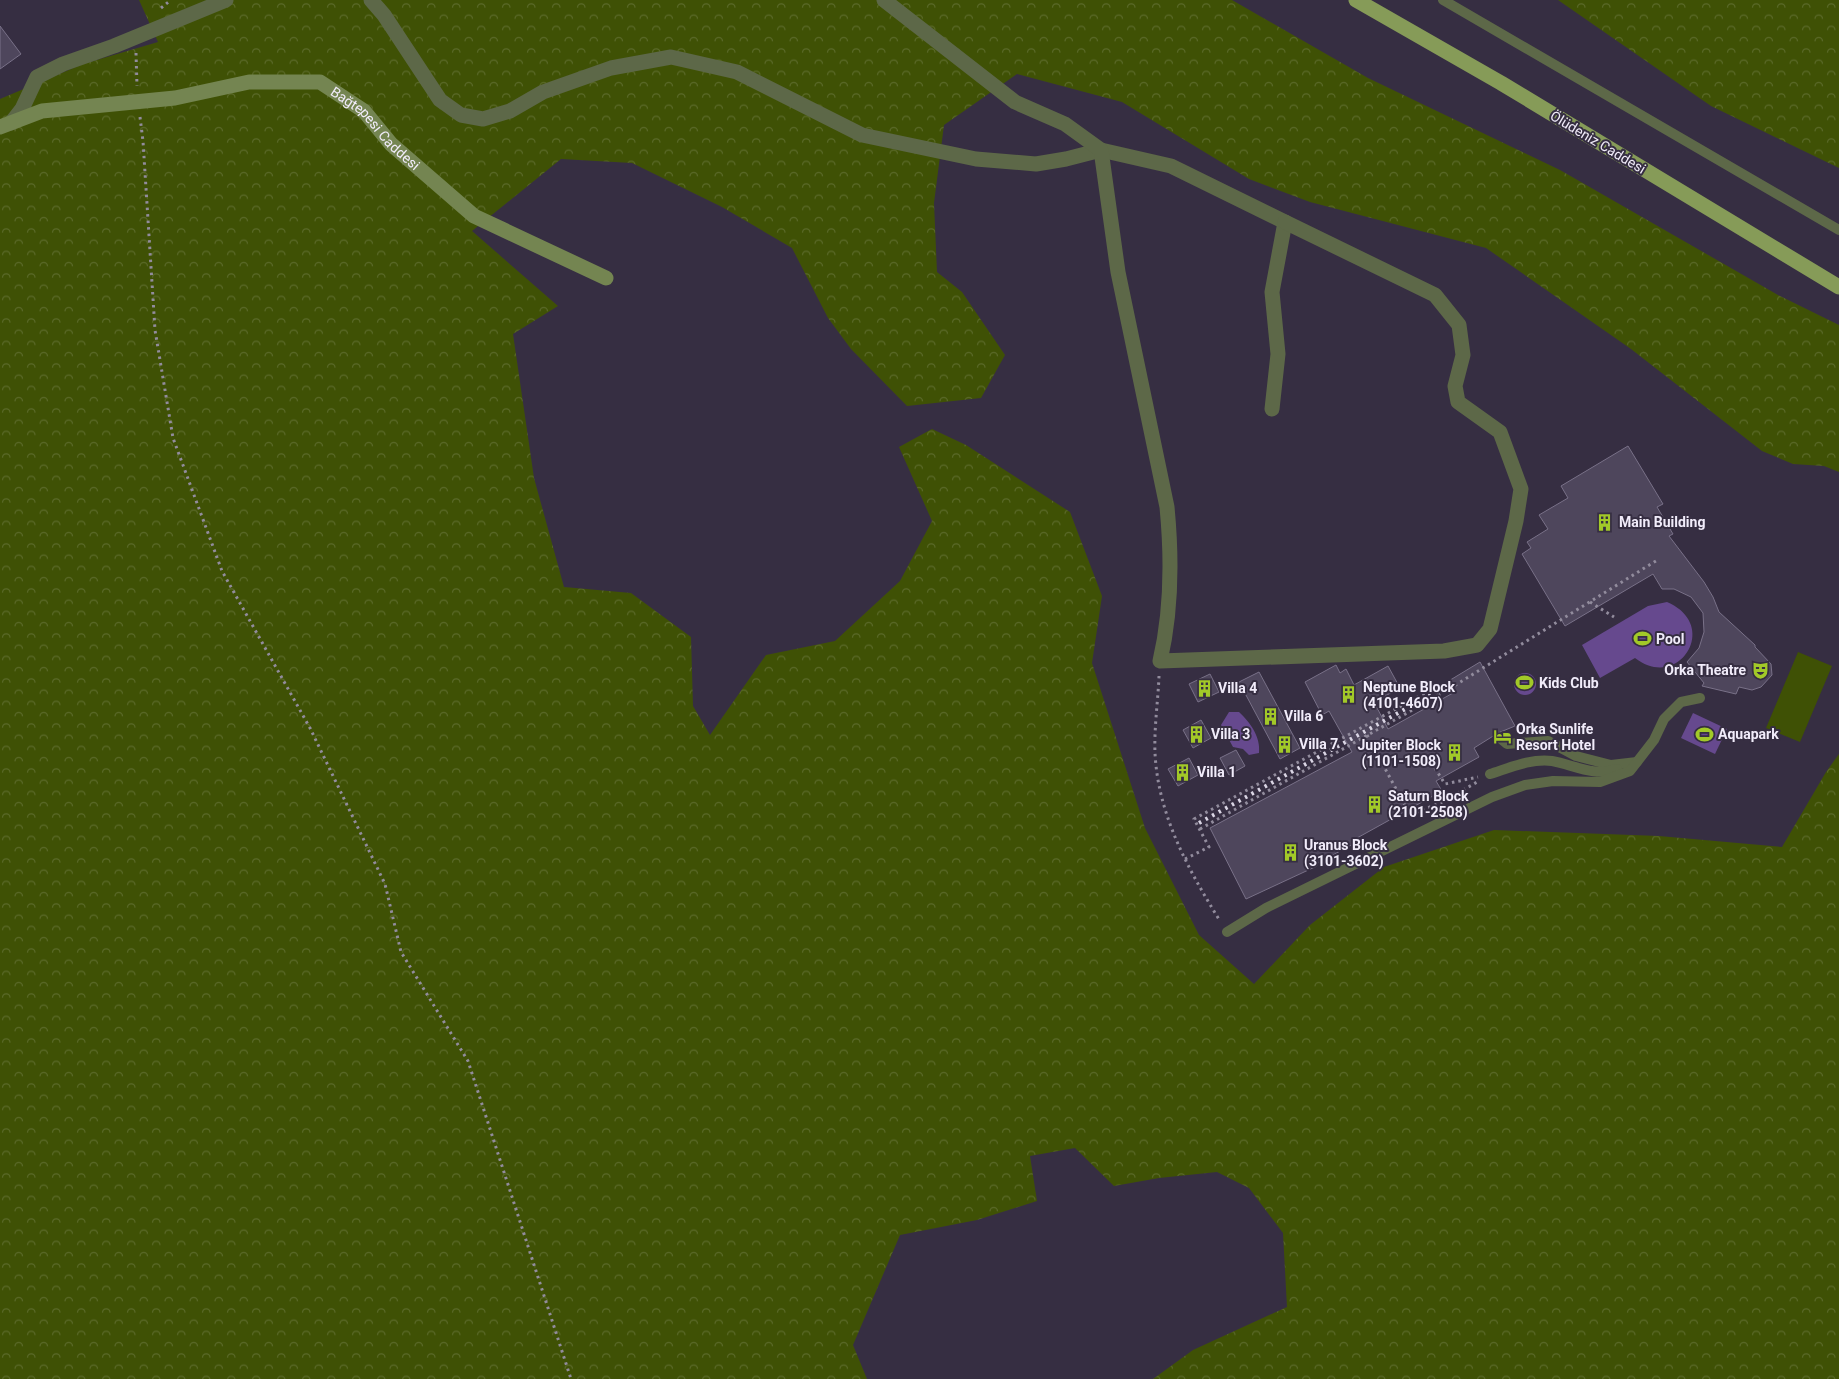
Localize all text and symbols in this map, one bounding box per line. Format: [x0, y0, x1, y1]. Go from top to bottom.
street label: Bağtepesi Caddesi [328, 83, 423, 173]
street label: Ölüdeniz Caddesi [1548, 107, 1648, 177]
building icon: Main Building [1595, 512, 1615, 532]
place label: Main Building [1619, 514, 1705, 530]
sports icon: Pool [1632, 629, 1652, 649]
place label: Pool [1656, 631, 1684, 647]
theatre icon: Orka Theatre [1750, 660, 1770, 680]
place label: Orka Theatre [1664, 662, 1746, 678]
sports icon: Kids Club [1515, 673, 1535, 693]
place label: Kids Club [1539, 675, 1599, 691]
building icon: Villa 4 [1194, 678, 1214, 698]
place label: Neptune Block (4101-4607) [1363, 679, 1456, 712]
place label: Villa 4 [1218, 680, 1257, 696]
building icon: Neptune Block (4101-4607) [1339, 685, 1359, 705]
building icon: Villa 6 [1260, 706, 1280, 726]
place label: Villa 6 [1284, 708, 1323, 724]
place label: Orka Sunlife Resort Hotel [1516, 721, 1595, 753]
building icon: Villa 3 [1187, 724, 1207, 744]
sports icon: Aquapark [1694, 724, 1714, 744]
place label: Villa 3 [1211, 726, 1250, 742]
place label: Aquapark [1718, 726, 1779, 742]
hotel icon: Orka Sunlife Resort Hotel [1492, 727, 1512, 747]
building icon: Villa 7 [1275, 734, 1295, 754]
place label: Villa 7 [1299, 736, 1338, 752]
place label: Jupiter Block (1101-1508) [1358, 737, 1442, 770]
building icon: Jupiter Block (1101-1508) [1445, 743, 1465, 763]
building icon: Villa 1 [1173, 762, 1193, 782]
place label: Villa 1 [1197, 764, 1236, 780]
place label: Saturn Block (2101-2508) [1388, 788, 1469, 821]
building icon: Saturn Block (2101-2508) [1364, 794, 1384, 814]
place label: Uranus Block (3101-3602) [1304, 837, 1388, 870]
building icon: Uranus Block (3101-3602) [1280, 843, 1300, 863]

